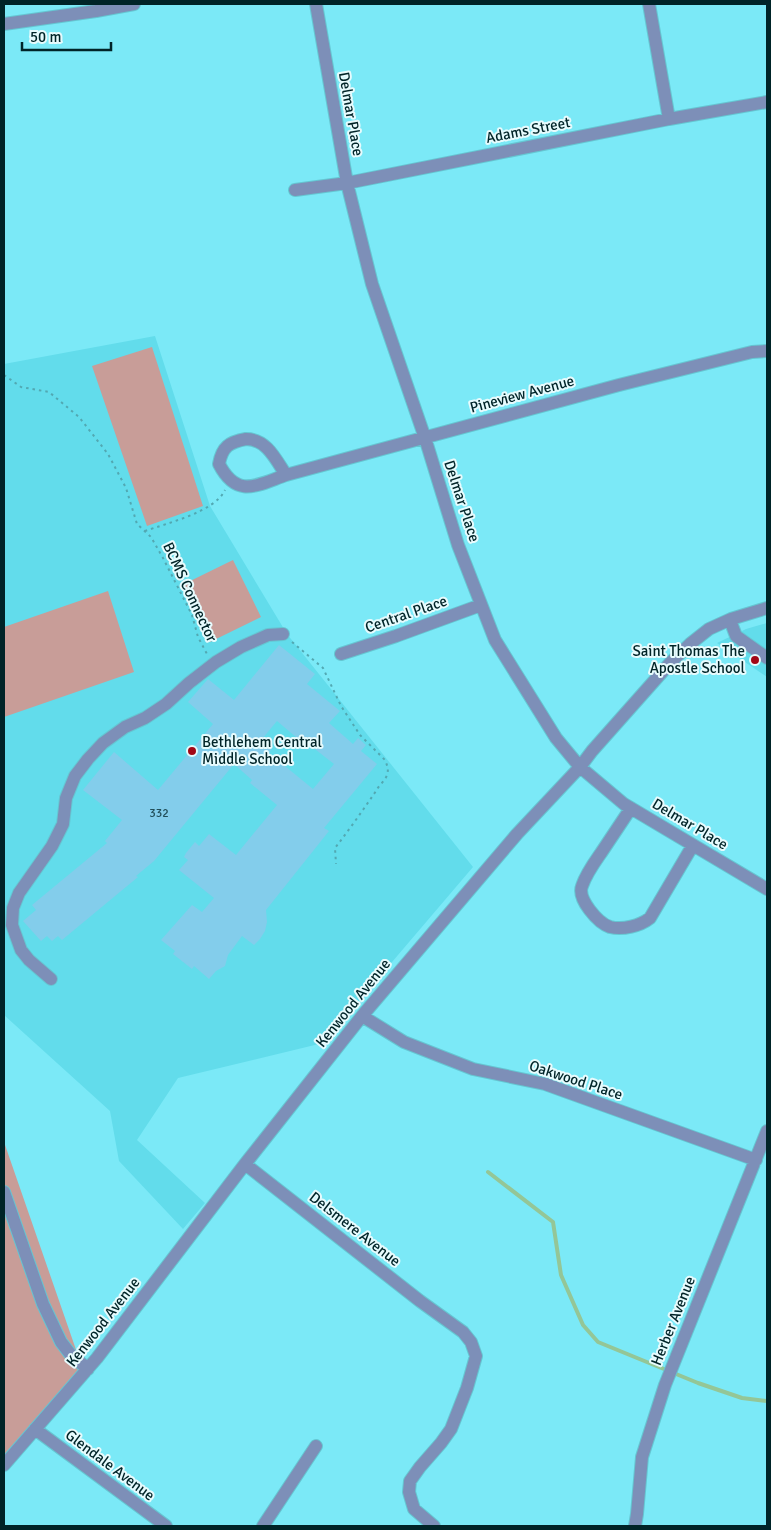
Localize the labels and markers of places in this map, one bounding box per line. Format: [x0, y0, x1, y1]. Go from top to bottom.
place label: Saint Thomas The Apostle School [632, 642, 745, 677]
marker: Saint Thomas The Apostle School [749, 654, 761, 666]
place label: Bethlehem Central Middle School [202, 733, 322, 768]
marker: Bethlehem Central Middle School [186, 745, 198, 757]

